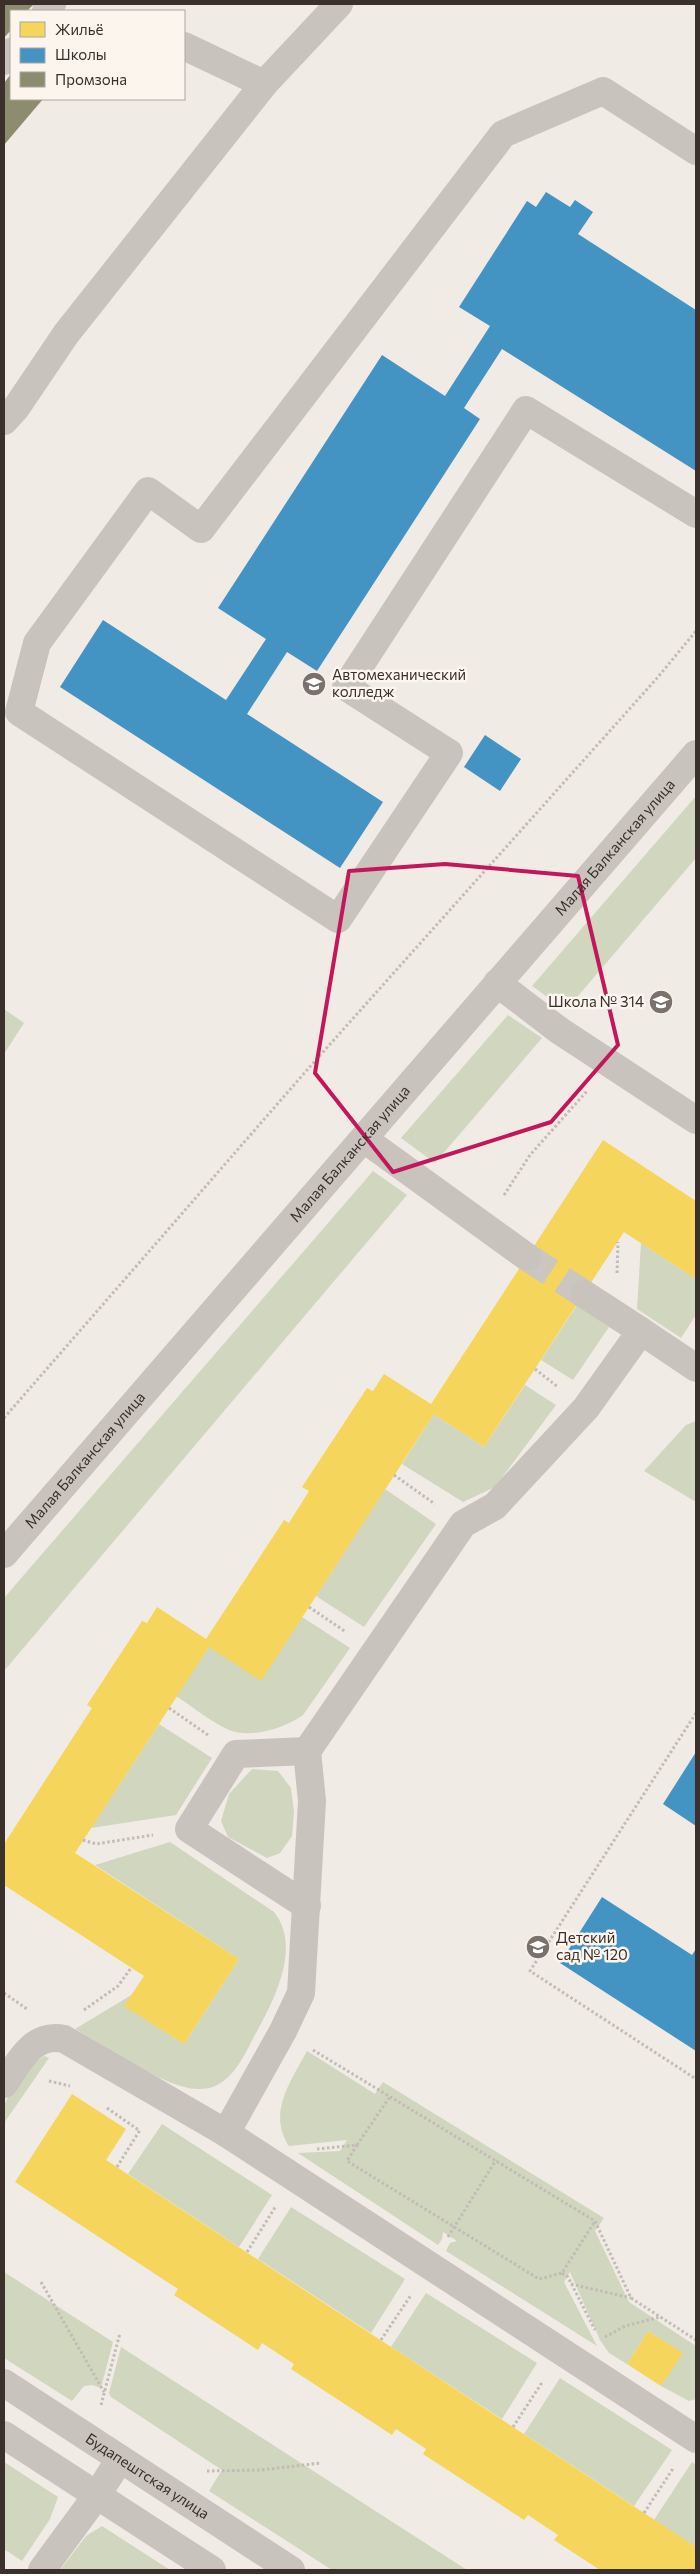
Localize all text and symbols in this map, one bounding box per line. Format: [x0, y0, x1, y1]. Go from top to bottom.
legend [10, 10, 185, 100]
text: Жильё [55, 20, 103, 38]
text: Школы [55, 45, 107, 63]
text: Промзона [55, 70, 127, 88]
place label: Автомеханический колледж [332, 665, 466, 700]
school or university icon: Автомеханический колледж [301, 671, 327, 697]
street label: Малая Балканская улица [550, 775, 678, 919]
school or university icon: Школа № 314 [648, 989, 674, 1015]
place label: Школа № 314 [548, 992, 644, 1010]
street label: Малая Балканская улица [285, 1081, 413, 1225]
street label: Малая Балканская улица [20, 1388, 148, 1531]
place label: Детский сад № 120 [556, 1928, 628, 1963]
school or university icon: Детский сад № 120 [525, 1934, 551, 1960]
street label: Будапештская улица [83, 2429, 213, 2522]

